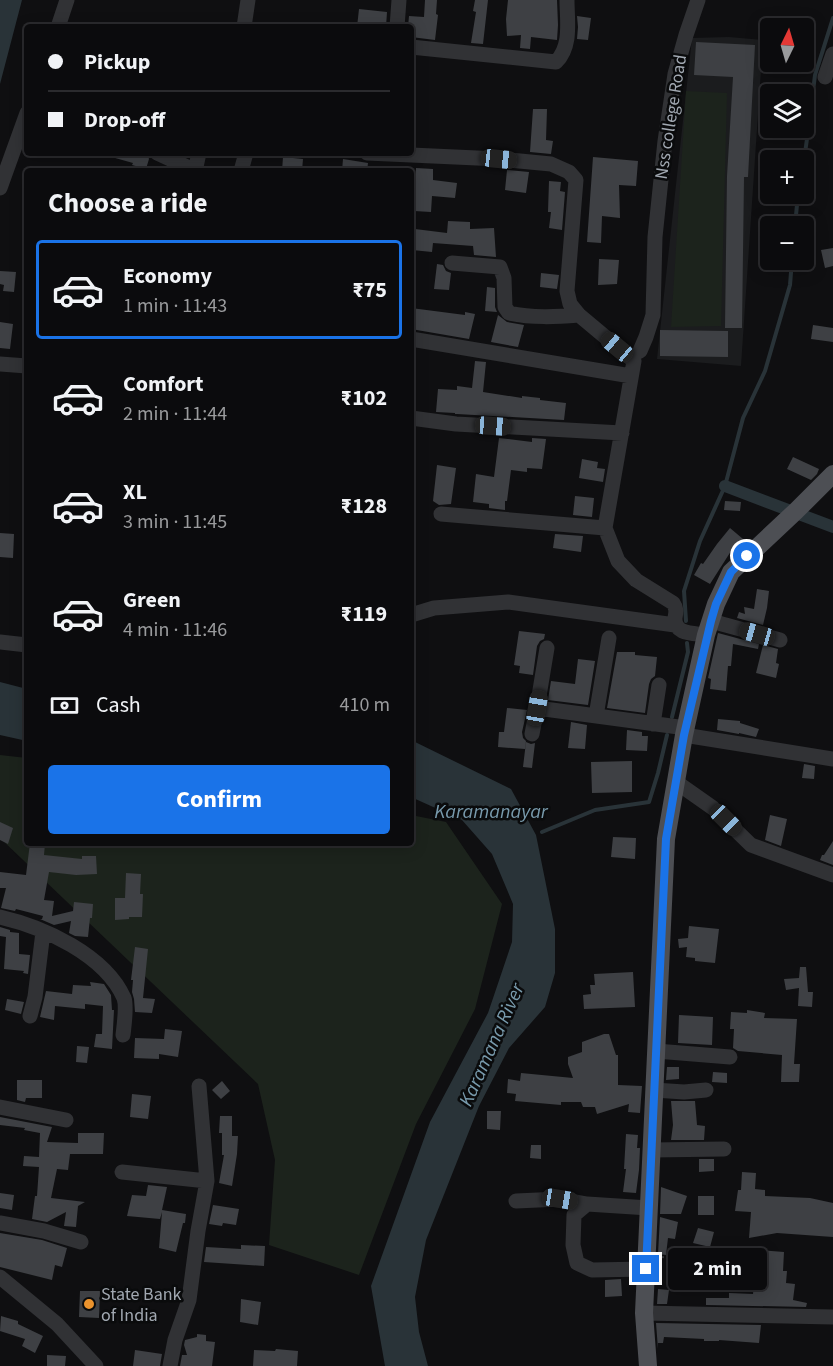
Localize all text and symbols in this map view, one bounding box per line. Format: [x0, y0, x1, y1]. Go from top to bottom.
north arrow [760, 18, 814, 72]
map controls [760, 18, 814, 270]
text: Pickup [84, 46, 150, 78]
street label: Nss college Road [649, 53, 693, 181]
button: layers [760, 84, 814, 138]
text: Drop-off [84, 104, 165, 136]
car [480, 148, 518, 170]
button: + [760, 150, 814, 204]
text: Choose a ride [48, 184, 208, 223]
button: − [760, 216, 814, 270]
text: Economy [123, 260, 212, 292]
icon: car [51, 263, 105, 317]
text: ₹75 [352, 274, 387, 306]
text: 1 min · 11:43 [123, 292, 227, 320]
car [597, 329, 637, 365]
text: Comfort [123, 368, 204, 400]
icon: car [51, 371, 105, 425]
text: ₹102 [341, 382, 387, 414]
text: 2 min · 11:44 [123, 400, 227, 428]
car [474, 416, 512, 436]
text: XL [123, 476, 147, 508]
icon: car [51, 479, 105, 533]
text: ₹128 [341, 490, 387, 522]
text: 3 min · 11:45 [123, 508, 227, 536]
route start [733, 542, 760, 569]
text: Green [123, 584, 181, 616]
icon: car [51, 587, 105, 641]
text: ₹119 [341, 598, 387, 630]
text: 4 min · 11:46 [123, 616, 227, 644]
car [737, 620, 777, 648]
icon: cash [48, 689, 81, 722]
text: Cash [96, 689, 141, 721]
car [525, 689, 549, 727]
text: 410 m [340, 691, 390, 719]
button: Confirm [48, 765, 390, 834]
water label: Karamanayar [434, 798, 549, 826]
car [707, 801, 745, 839]
water label: Karamana River [452, 978, 532, 1111]
car [541, 1187, 579, 1211]
callout: 2 min [667, 1248, 766, 1290]
route end [632, 1255, 659, 1282]
text: 2 min [693, 1255, 742, 1283]
place label: State Bank of India [101, 1282, 182, 1328]
marker: State Bank of India [82, 1297, 96, 1311]

